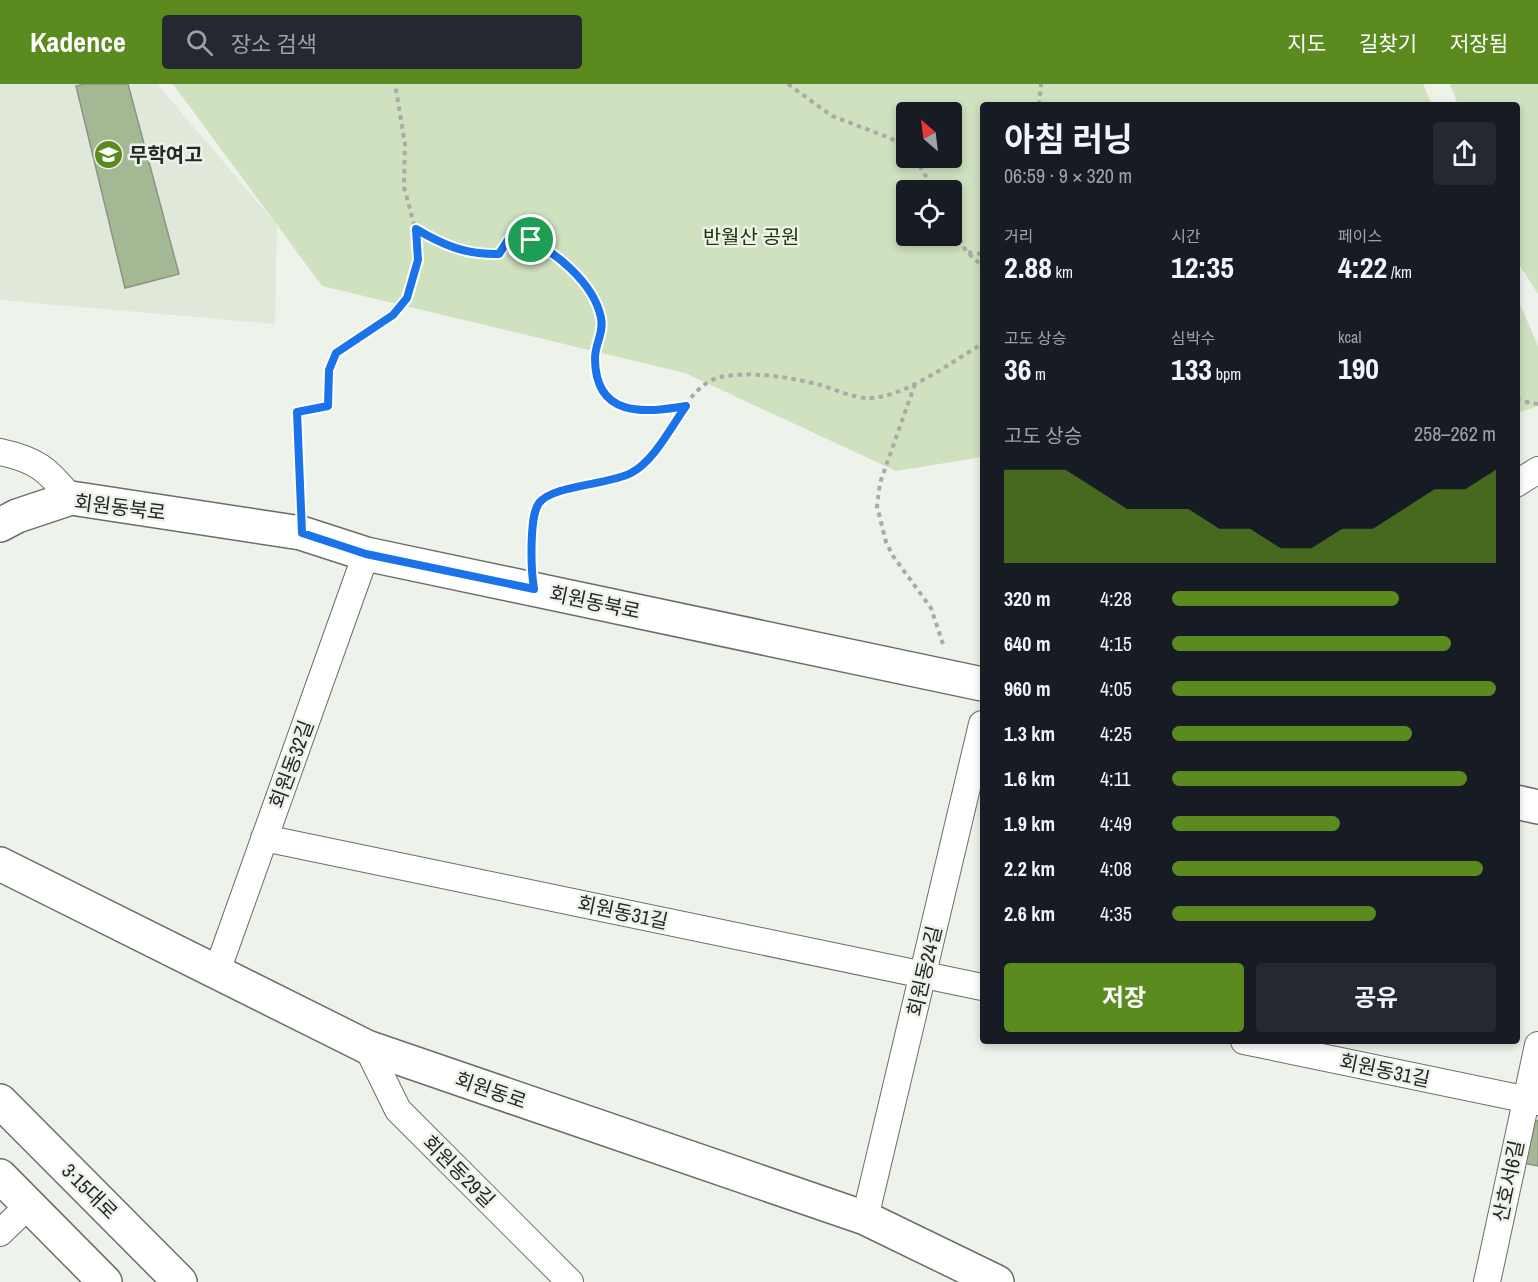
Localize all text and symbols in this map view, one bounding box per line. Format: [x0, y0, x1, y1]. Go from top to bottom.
search box [162, 15, 582, 69]
text: Kadence [30, 23, 126, 61]
icon: search [183, 26, 216, 59]
text: 장소 검색 [231, 29, 317, 59]
text: 지도 [1287, 29, 1326, 58]
text: 길찾기 [1359, 29, 1417, 58]
text: 저장됨 [1450, 29, 1508, 58]
north arrow [896, 102, 962, 168]
map controls [896, 102, 962, 246]
text: 아침 러닝 [1004, 117, 1133, 161]
button: share [1433, 122, 1496, 185]
school or university icon: 무학여고 [92, 138, 124, 170]
place label: 무학여고 [129, 141, 203, 168]
text: 06:59 · 9 × 320 m [1004, 162, 1132, 189]
button: locate [896, 180, 962, 246]
pin [505, 214, 556, 265]
icon: arrive [514, 223, 547, 256]
park label: 반월산 공원 [703, 223, 799, 250]
text: 거리 [1004, 225, 1033, 247]
text: 시간 [1171, 225, 1200, 247]
text: 페이스 [1338, 225, 1382, 247]
text: 2.88 [1004, 247, 1052, 287]
text: 12:35 [1171, 247, 1234, 287]
text: 4:22 [1338, 247, 1387, 287]
text: km [1052, 261, 1073, 283]
text: /km [1387, 261, 1412, 283]
text: kcal [1338, 326, 1361, 348]
text: 고도 상승 [1004, 327, 1067, 349]
text: 심박수 [1171, 327, 1215, 349]
text: 190 [1338, 348, 1379, 388]
text: 36 [1004, 349, 1031, 389]
text: 133 [1171, 349, 1212, 389]
text: m [1031, 363, 1046, 385]
text: bpm [1212, 363, 1241, 385]
text: 258–262 m [1414, 420, 1496, 447]
text: 고도 상승 [1004, 422, 1082, 449]
street label: 회원동북로 [73, 488, 167, 526]
street label: 회원동북로 [547, 579, 643, 625]
text: 320 m [1004, 585, 1051, 612]
text: 4:28 [1100, 585, 1132, 612]
text: 640 m [1004, 630, 1051, 657]
text: 4:15 [1100, 630, 1132, 657]
text: 960 m [1004, 675, 1051, 702]
text: 4:05 [1100, 675, 1132, 702]
street label: 회원동32길 [263, 716, 319, 812]
text: 1.3 km [1004, 720, 1055, 747]
text: 4:25 [1100, 720, 1132, 747]
text: 1.6 km [1004, 765, 1055, 792]
text: 4:11 [1100, 765, 1131, 792]
text: 1.9 km [1004, 810, 1055, 837]
text: 4:49 [1100, 810, 1132, 837]
text: 2.2 km [1004, 855, 1055, 882]
text: 4:08 [1100, 855, 1132, 882]
street label: 회원동31길 [575, 889, 671, 935]
text: 2.6 km [1004, 900, 1055, 927]
text: 4:35 [1100, 900, 1132, 927]
street label: 회원동24길 [901, 923, 947, 1019]
button: 저장 [1004, 963, 1244, 1032]
button: 공유 [1256, 963, 1496, 1032]
street label: 회원동31길 [1337, 1047, 1433, 1093]
street label: 회원동로 [452, 1065, 530, 1115]
street label: 회원동29길 [417, 1129, 501, 1213]
street label: 산호서6길 [1486, 1138, 1530, 1224]
street label: 3·15대로 [56, 1157, 124, 1225]

